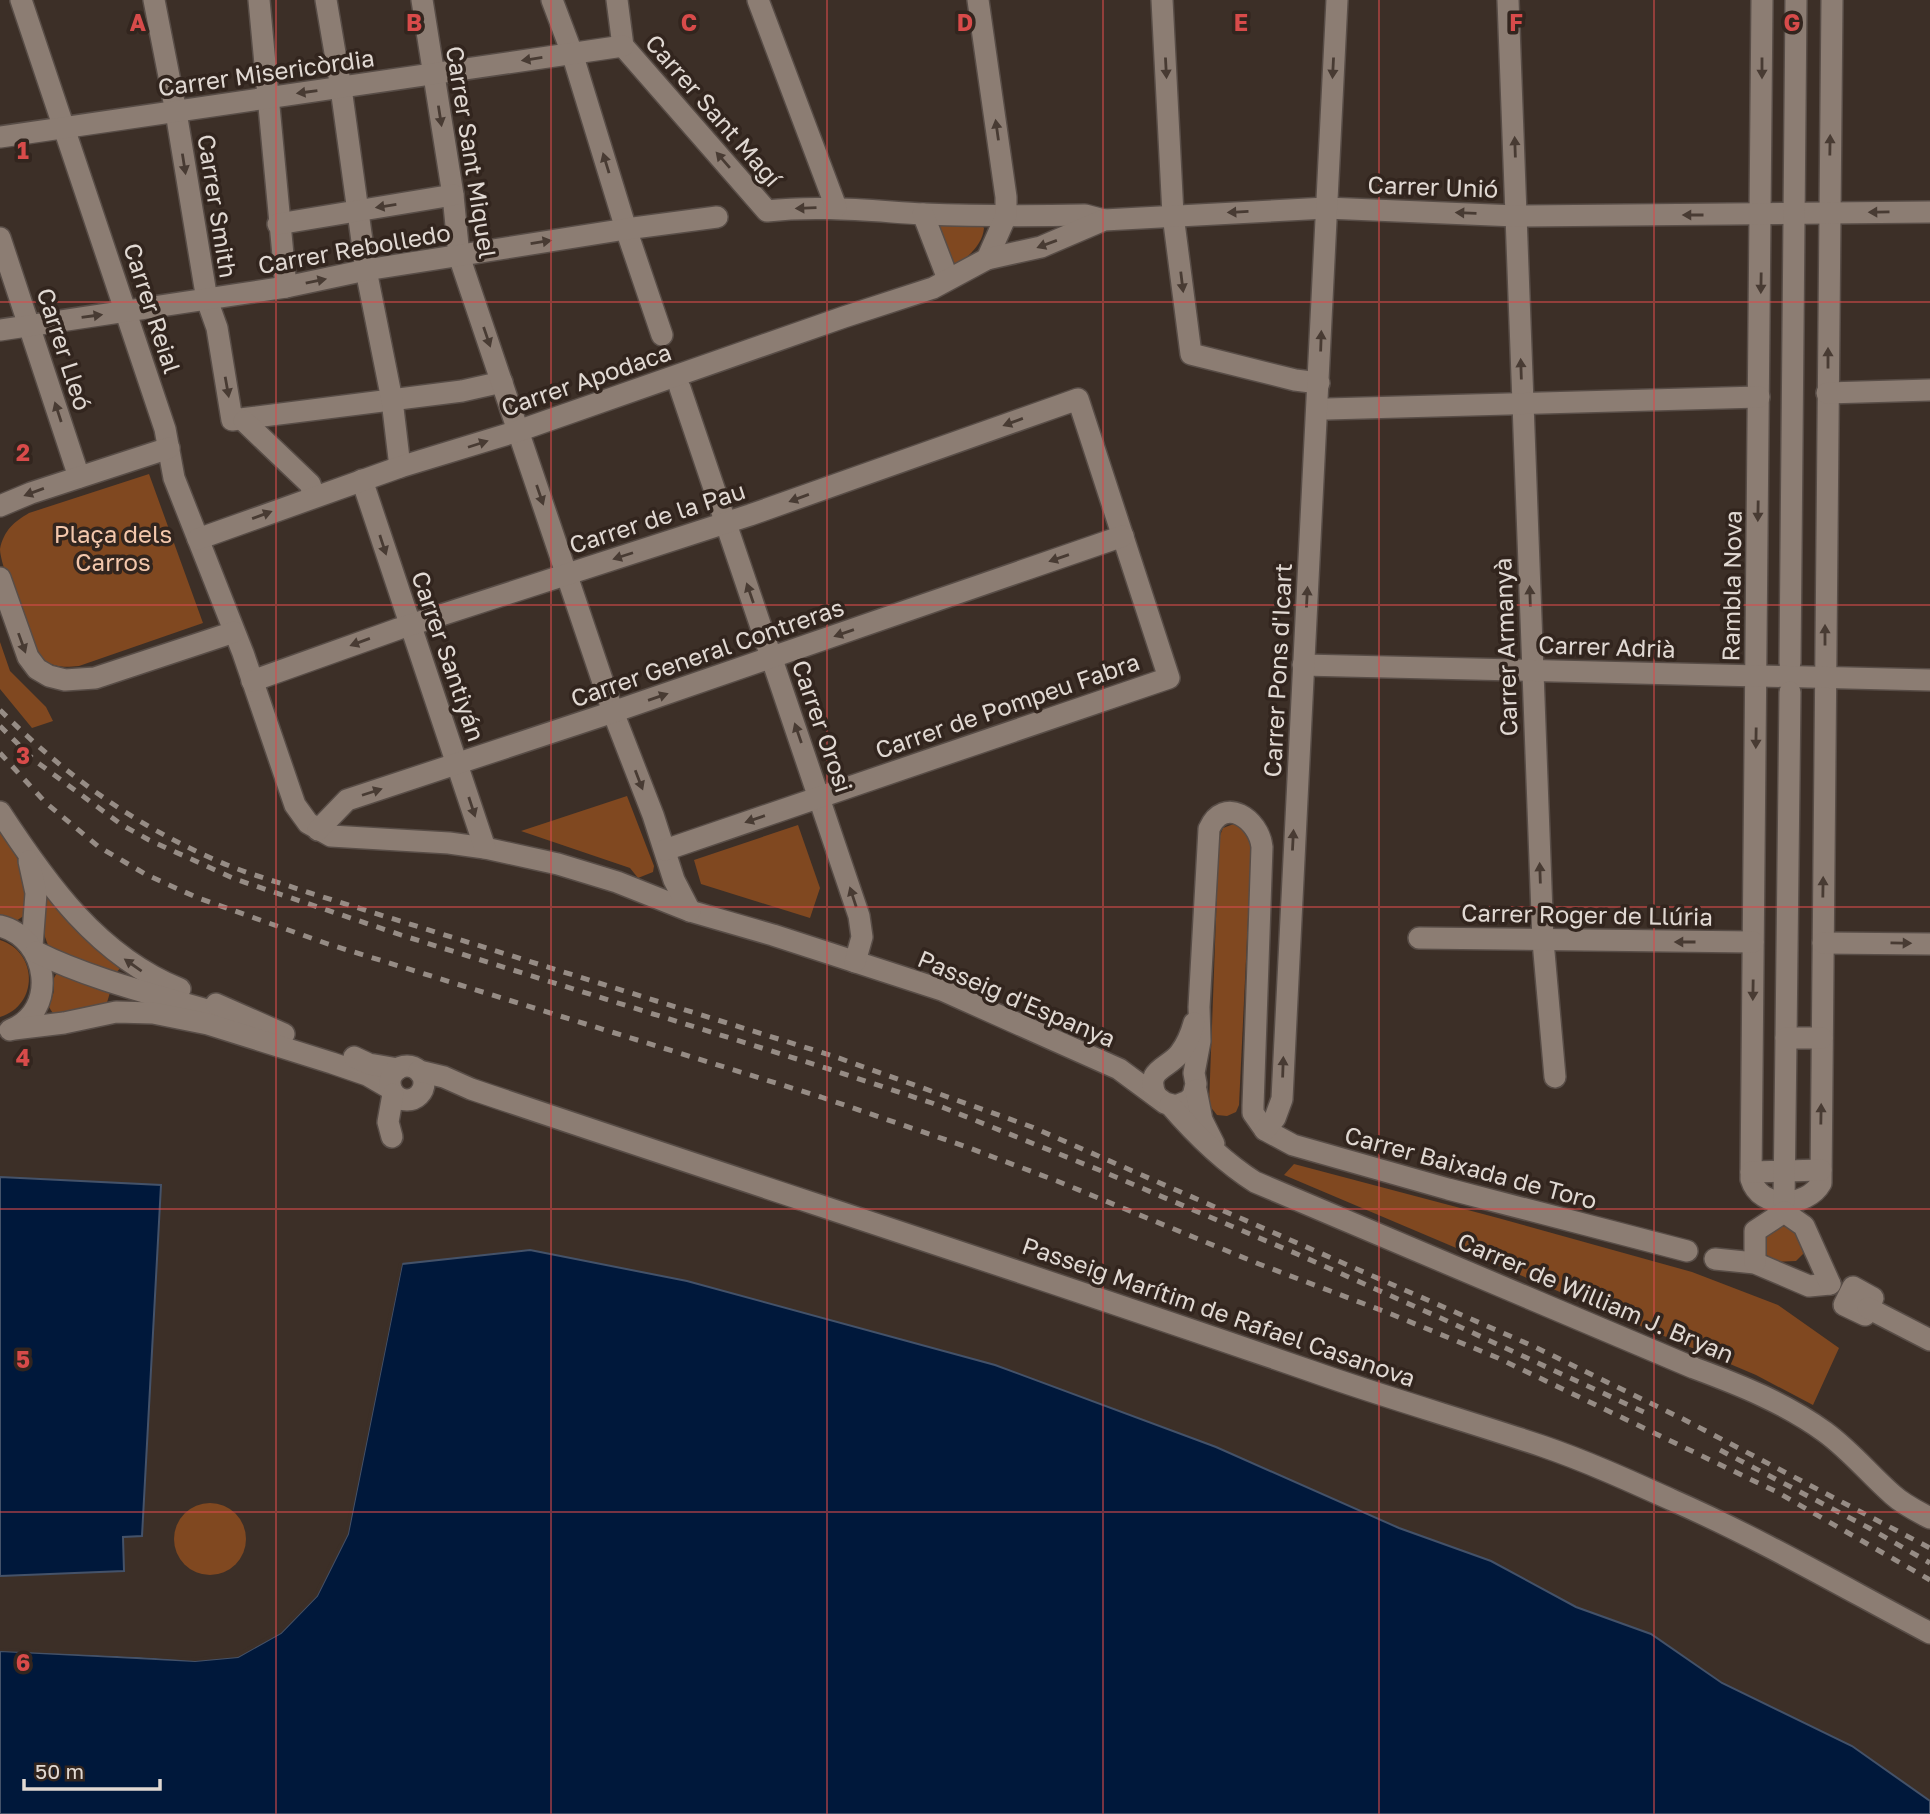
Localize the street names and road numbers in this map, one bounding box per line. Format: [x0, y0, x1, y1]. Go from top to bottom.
street label: Carrer Sant Magí [640, 28, 789, 193]
street label: Carrer Misericòrdia [156, 42, 376, 102]
street label: Carrer Sant Miquel [441, 44, 503, 260]
street label: Carrer Smith [192, 132, 244, 280]
street label: Carrer Unió [1367, 169, 1499, 203]
street label: Carrer Rebolledo [255, 217, 453, 279]
street label: Carrer Reial [118, 239, 188, 377]
street label: Carrer Lleó [32, 284, 98, 414]
street label: Carrer Apodaca [497, 336, 675, 422]
street label: Carrer de la Pau [565, 475, 749, 559]
street label: Rambla Nova [1715, 510, 1747, 662]
street label: Carrer Armanyà [1487, 557, 1523, 737]
street label: Carrer Pons d'Icart [1257, 562, 1297, 778]
street label: Carrer Santiyán [406, 567, 492, 745]
street label: Carrer General Contreras [567, 592, 847, 712]
street label: Carrer Adrià [1538, 629, 1676, 663]
street label: Carrer de Pompeu Fabra [871, 646, 1143, 764]
street label: Carrer Orosi [787, 656, 859, 796]
street label: Carrer Roger de Llúria [1461, 897, 1713, 931]
street label: Passeig d'Espanya [914, 943, 1120, 1053]
street label: Carrer Baixada de Toro [1342, 1119, 1600, 1215]
street label: Carrer de William J. Bryan [1453, 1226, 1739, 1368]
street label: Passeig Marítim de Rafael Casanova [1019, 1230, 1419, 1392]

